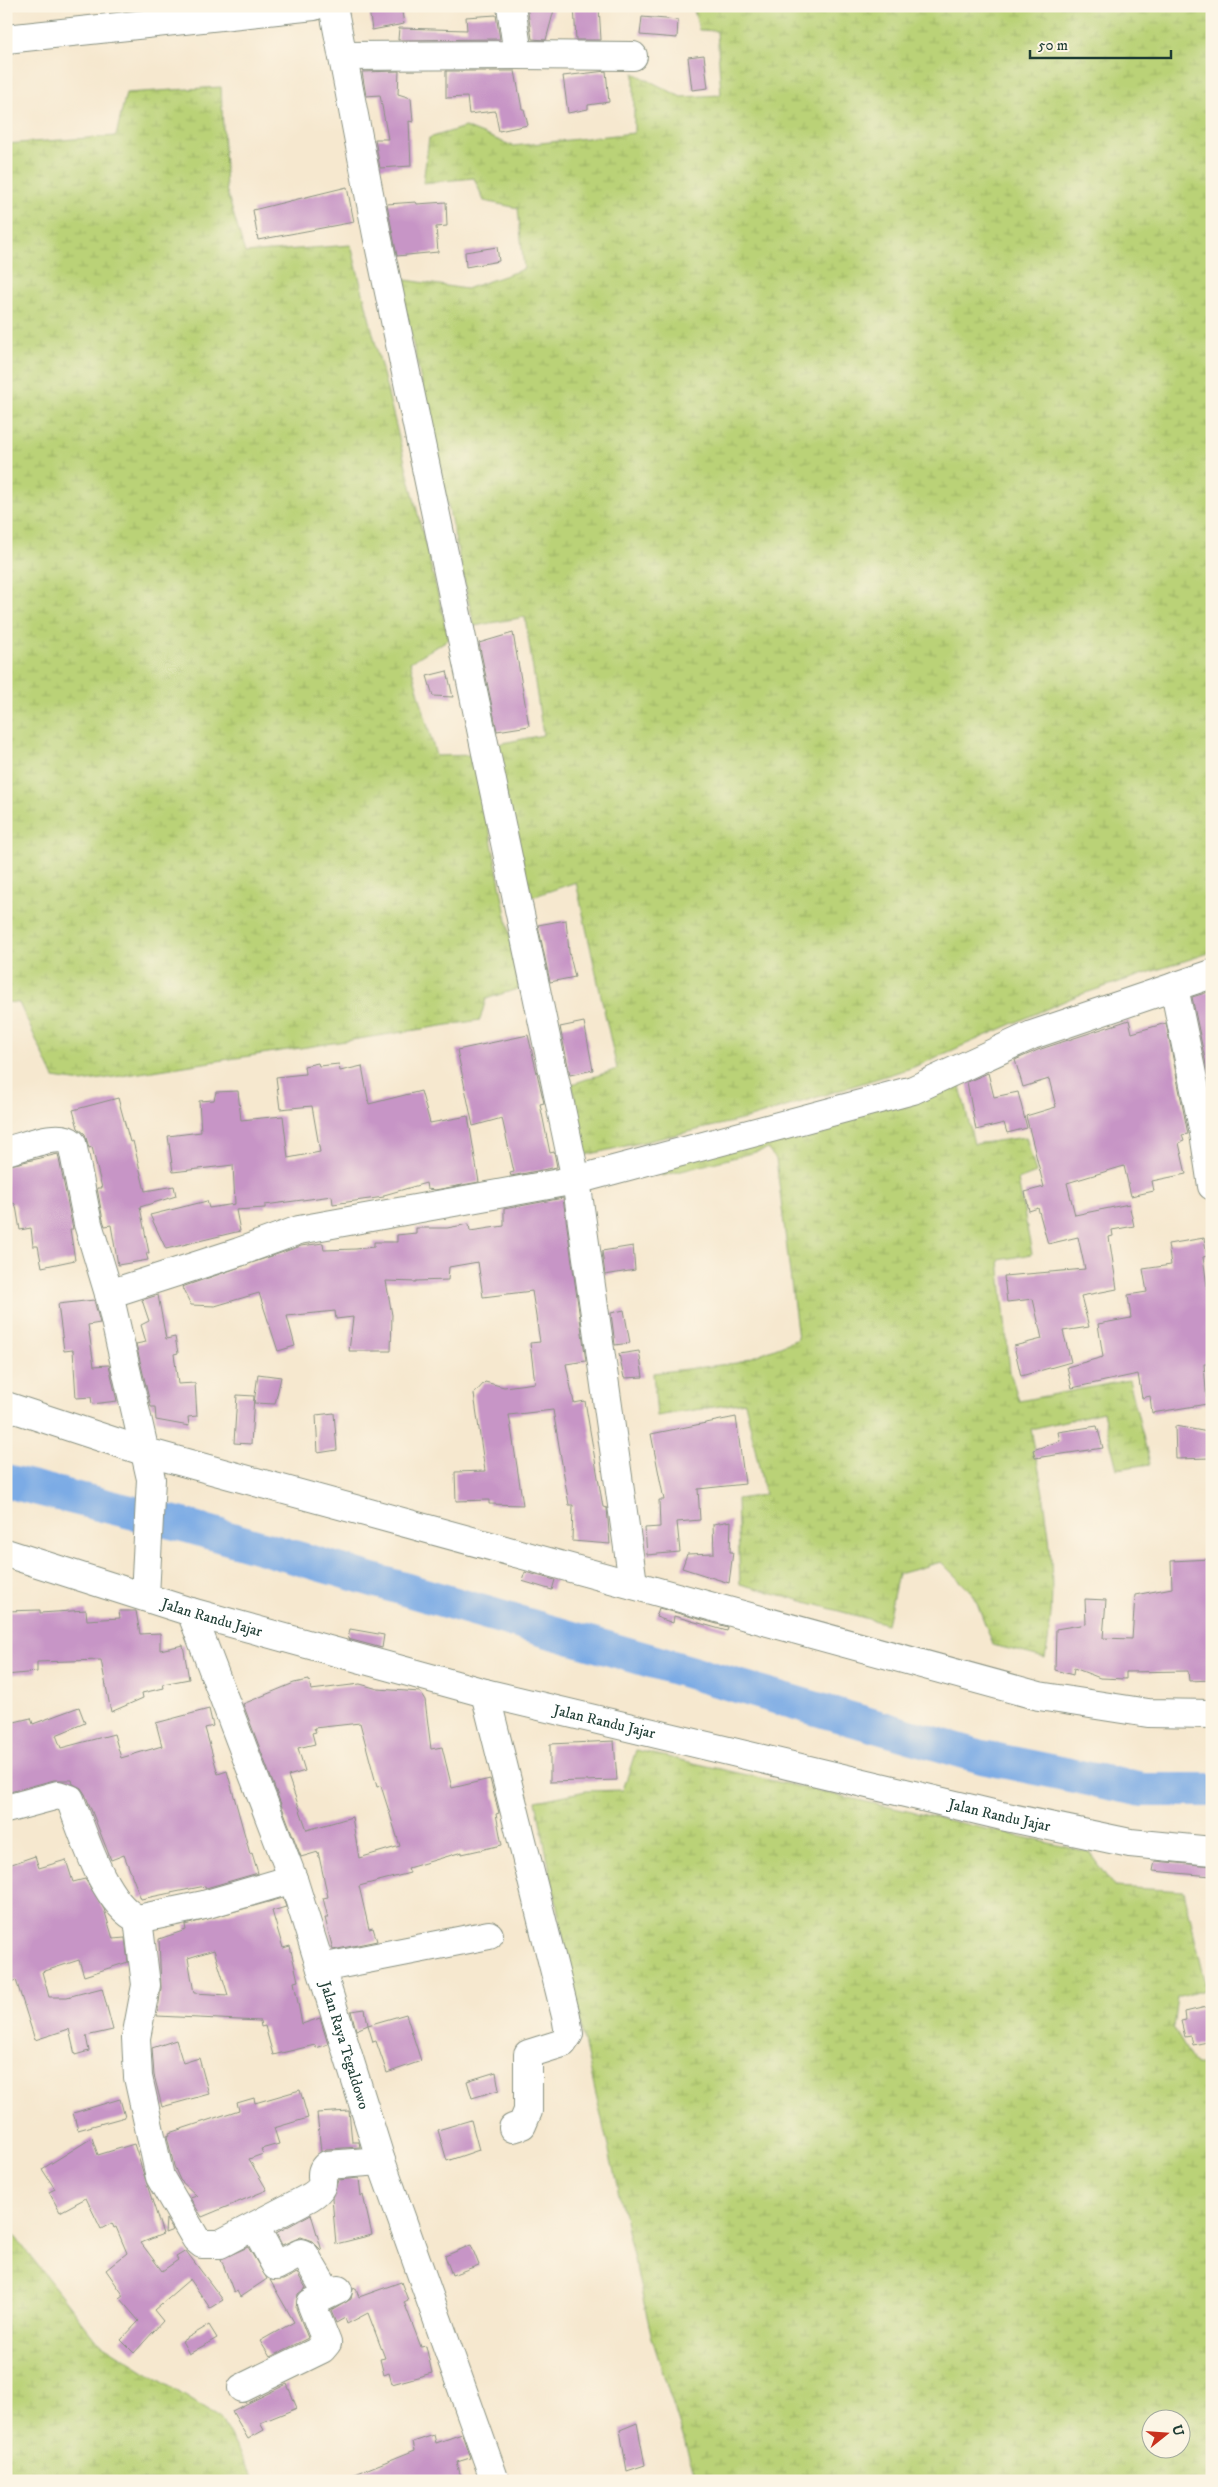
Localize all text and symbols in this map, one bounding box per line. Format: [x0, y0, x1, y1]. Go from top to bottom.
scale bar [1030, 28, 1172, 60]
text: 50 m [1038, 36, 1068, 55]
street label: Jalan Randu Jajar [157, 1594, 265, 1641]
street label: Jalan Randu Jajar [550, 1700, 657, 1743]
street label: Jalan Randu Jajar [945, 1794, 1053, 1836]
street label: Jalan Raya Tegaldowo [315, 1977, 373, 2112]
north arrow [1140, 2410, 1190, 2460]
text: U [1167, 2423, 1188, 2438]

